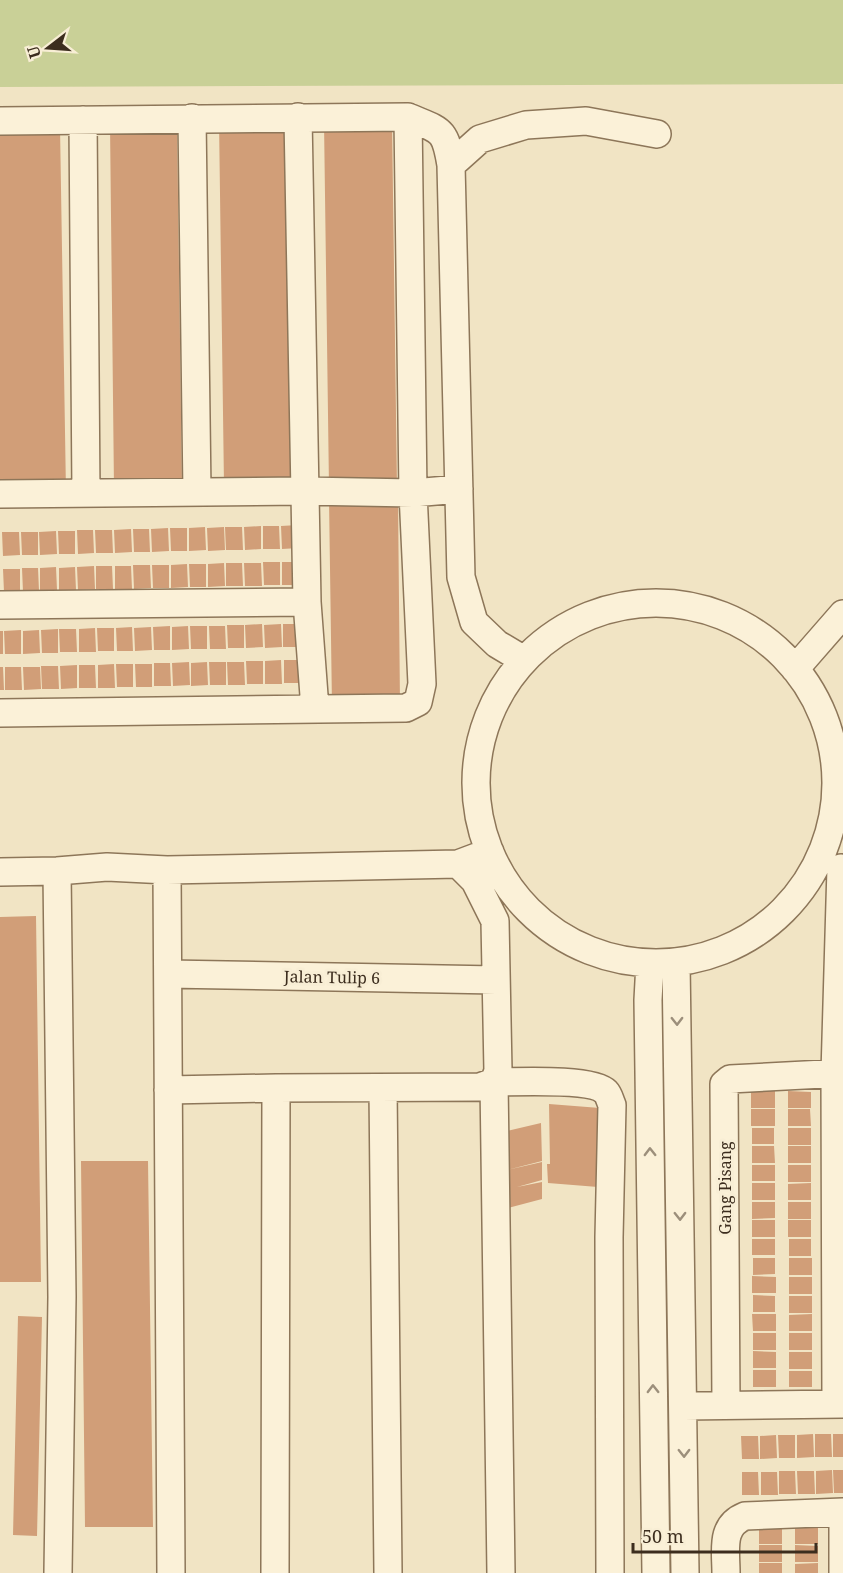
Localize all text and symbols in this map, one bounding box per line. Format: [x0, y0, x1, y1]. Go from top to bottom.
north arrow [18, 18, 78, 78]
text: U [21, 43, 46, 61]
street label: Jalan Tulip 6 [283, 965, 380, 989]
one-way arrow [671, 1017, 683, 1026]
street label: Gang Pisang [714, 1141, 736, 1235]
one-way arrow [644, 1147, 656, 1156]
one-way arrow [674, 1212, 686, 1221]
one-way arrow [647, 1384, 659, 1393]
one-way arrow [678, 1449, 690, 1458]
scale bar [633, 1516, 816, 1554]
text: 50 m [642, 1524, 684, 1548]

